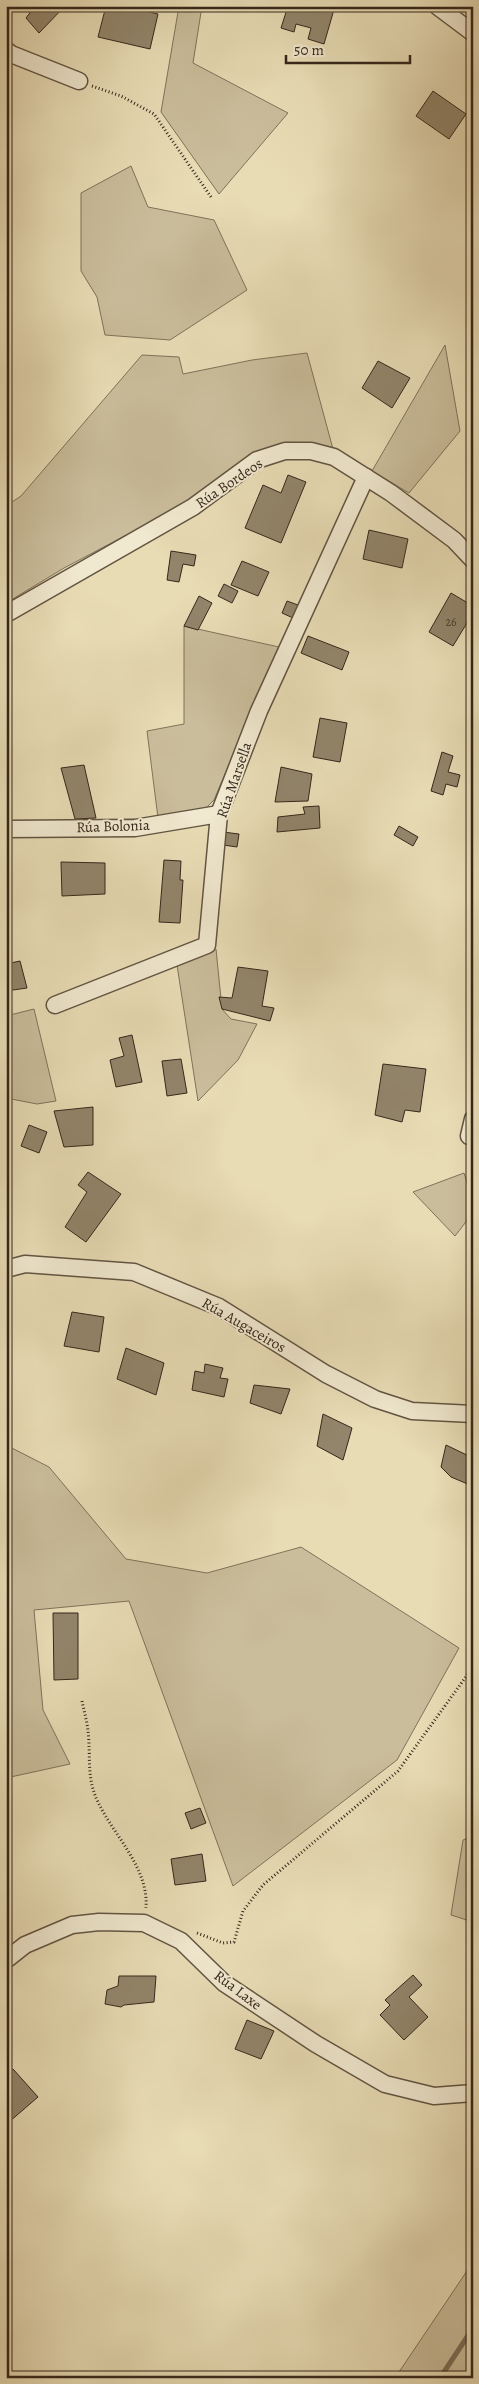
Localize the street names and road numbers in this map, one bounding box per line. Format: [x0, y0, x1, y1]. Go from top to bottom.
street label: Rúa Bordeos [192, 453, 266, 513]
street label: Rúa Marsella [212, 739, 256, 821]
street label: Rúa Bolonia [76, 815, 150, 837]
street label: Rúa Augaceiros [198, 1293, 290, 1357]
street label: Rúa Laxe [210, 1965, 266, 2015]

